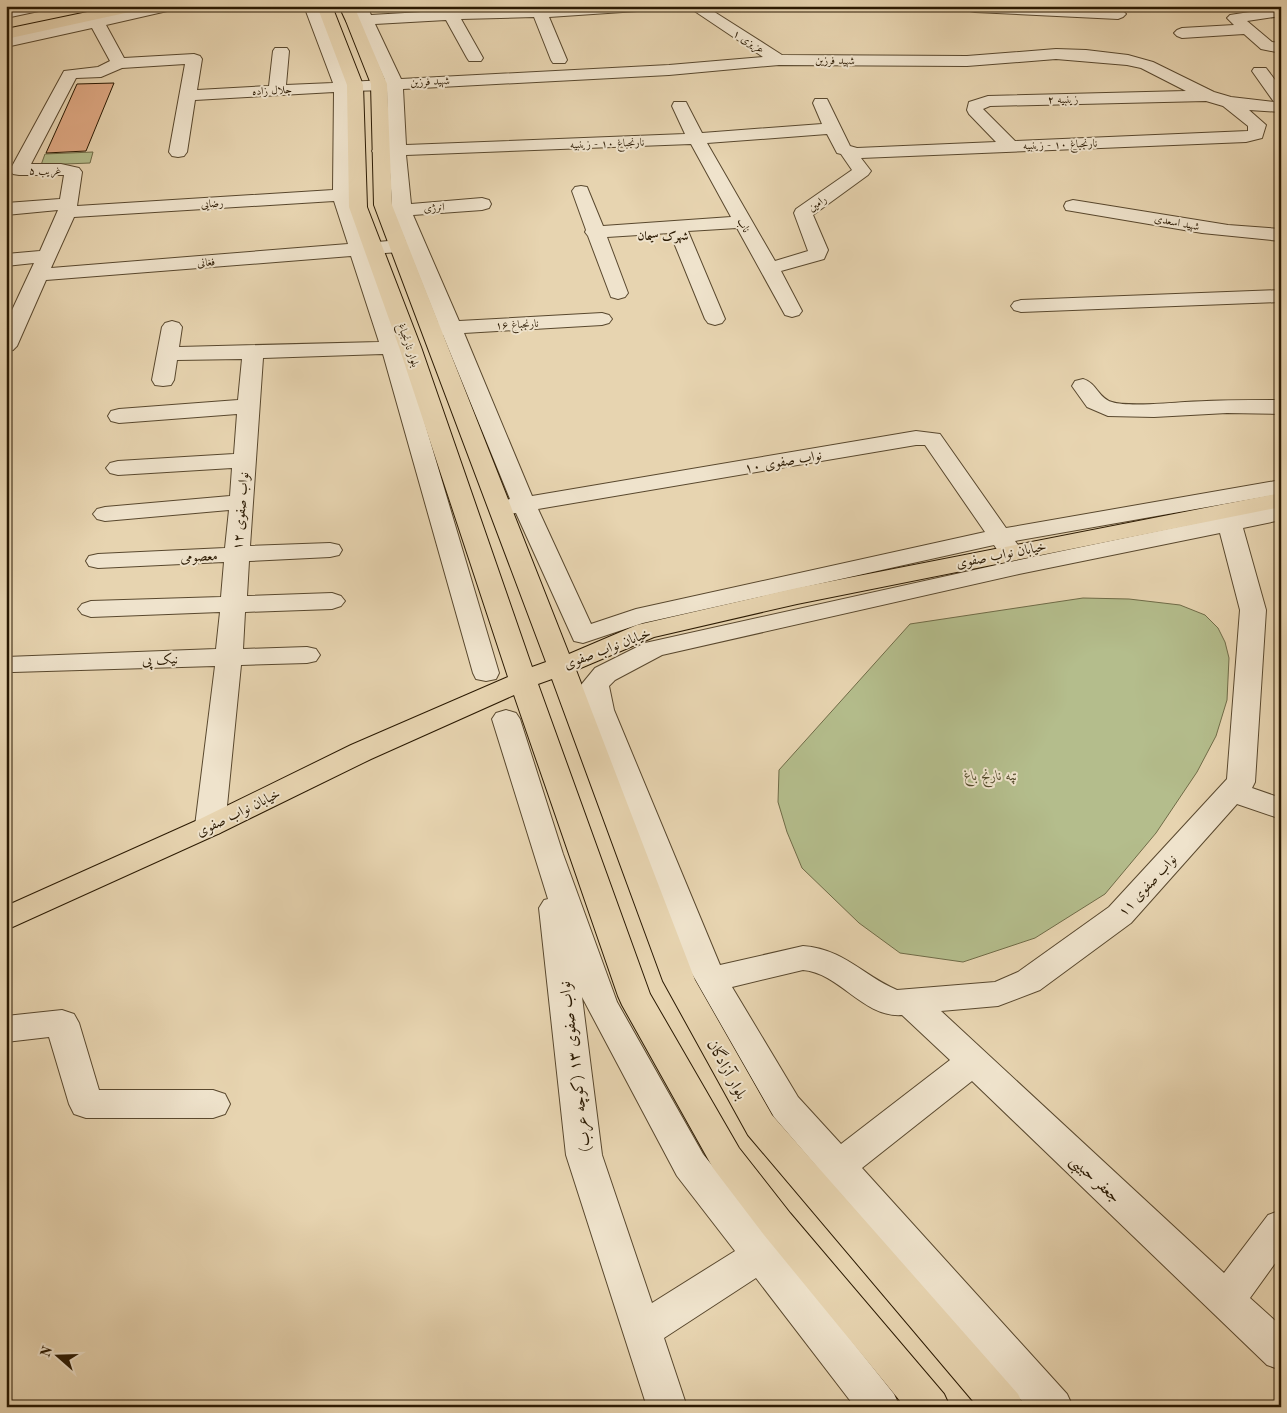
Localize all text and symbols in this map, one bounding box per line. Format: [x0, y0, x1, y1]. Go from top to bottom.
street label: عزیزی ۱ [730, 28, 766, 57]
street label: شهید فرزین [815, 56, 855, 68]
street label: شهید فرزین [410, 76, 451, 90]
street label: جلال زاده [252, 85, 293, 98]
street label: زینبیه ۲ [1048, 95, 1078, 106]
street label: نارنجباغ ۱۰ - زینبیه [570, 137, 645, 154]
street label: نارنجباغ ۱۰ - زینبیه [1023, 138, 1098, 155]
street label: غریب ۵ [29, 166, 61, 178]
street label: رامین [807, 194, 829, 214]
street label: رضایی [200, 198, 224, 212]
street label: انرژی [423, 202, 445, 215]
street label: شهید اسعدی [1153, 214, 1201, 234]
street label: ناب [734, 217, 751, 235]
district label: شهرک سیمان [638, 230, 688, 244]
street label: فغانی [197, 257, 215, 270]
street label: نارنجباغ ۱۶ [495, 318, 539, 335]
street label: بلوار نارنجباغ [392, 322, 421, 370]
street label: نواب صفوی ۱۰ [743, 448, 823, 477]
street label: نواب صفوی ۱۲ [231, 471, 252, 551]
street label: خیابان نواب صفوی [955, 539, 1048, 572]
street label: معصومی [180, 549, 218, 566]
street label: خیابان نواب صفوی [562, 626, 653, 673]
street label: نیک پی [142, 651, 179, 671]
park label: تپه نارنج باغ [964, 769, 1018, 788]
street label: خیابان نواب صفوی [194, 787, 283, 840]
street label: نواب صفوی ۱۱ [1116, 852, 1181, 920]
street label: نواب صفوی ۱۳ (کوچه عرب) [557, 980, 596, 1153]
street label: بلوار آزادگان [703, 1036, 752, 1102]
street label: جعفر حبیبی [1064, 1152, 1123, 1209]
north arrow [32, 1330, 82, 1380]
text: N [38, 1344, 55, 1359]

